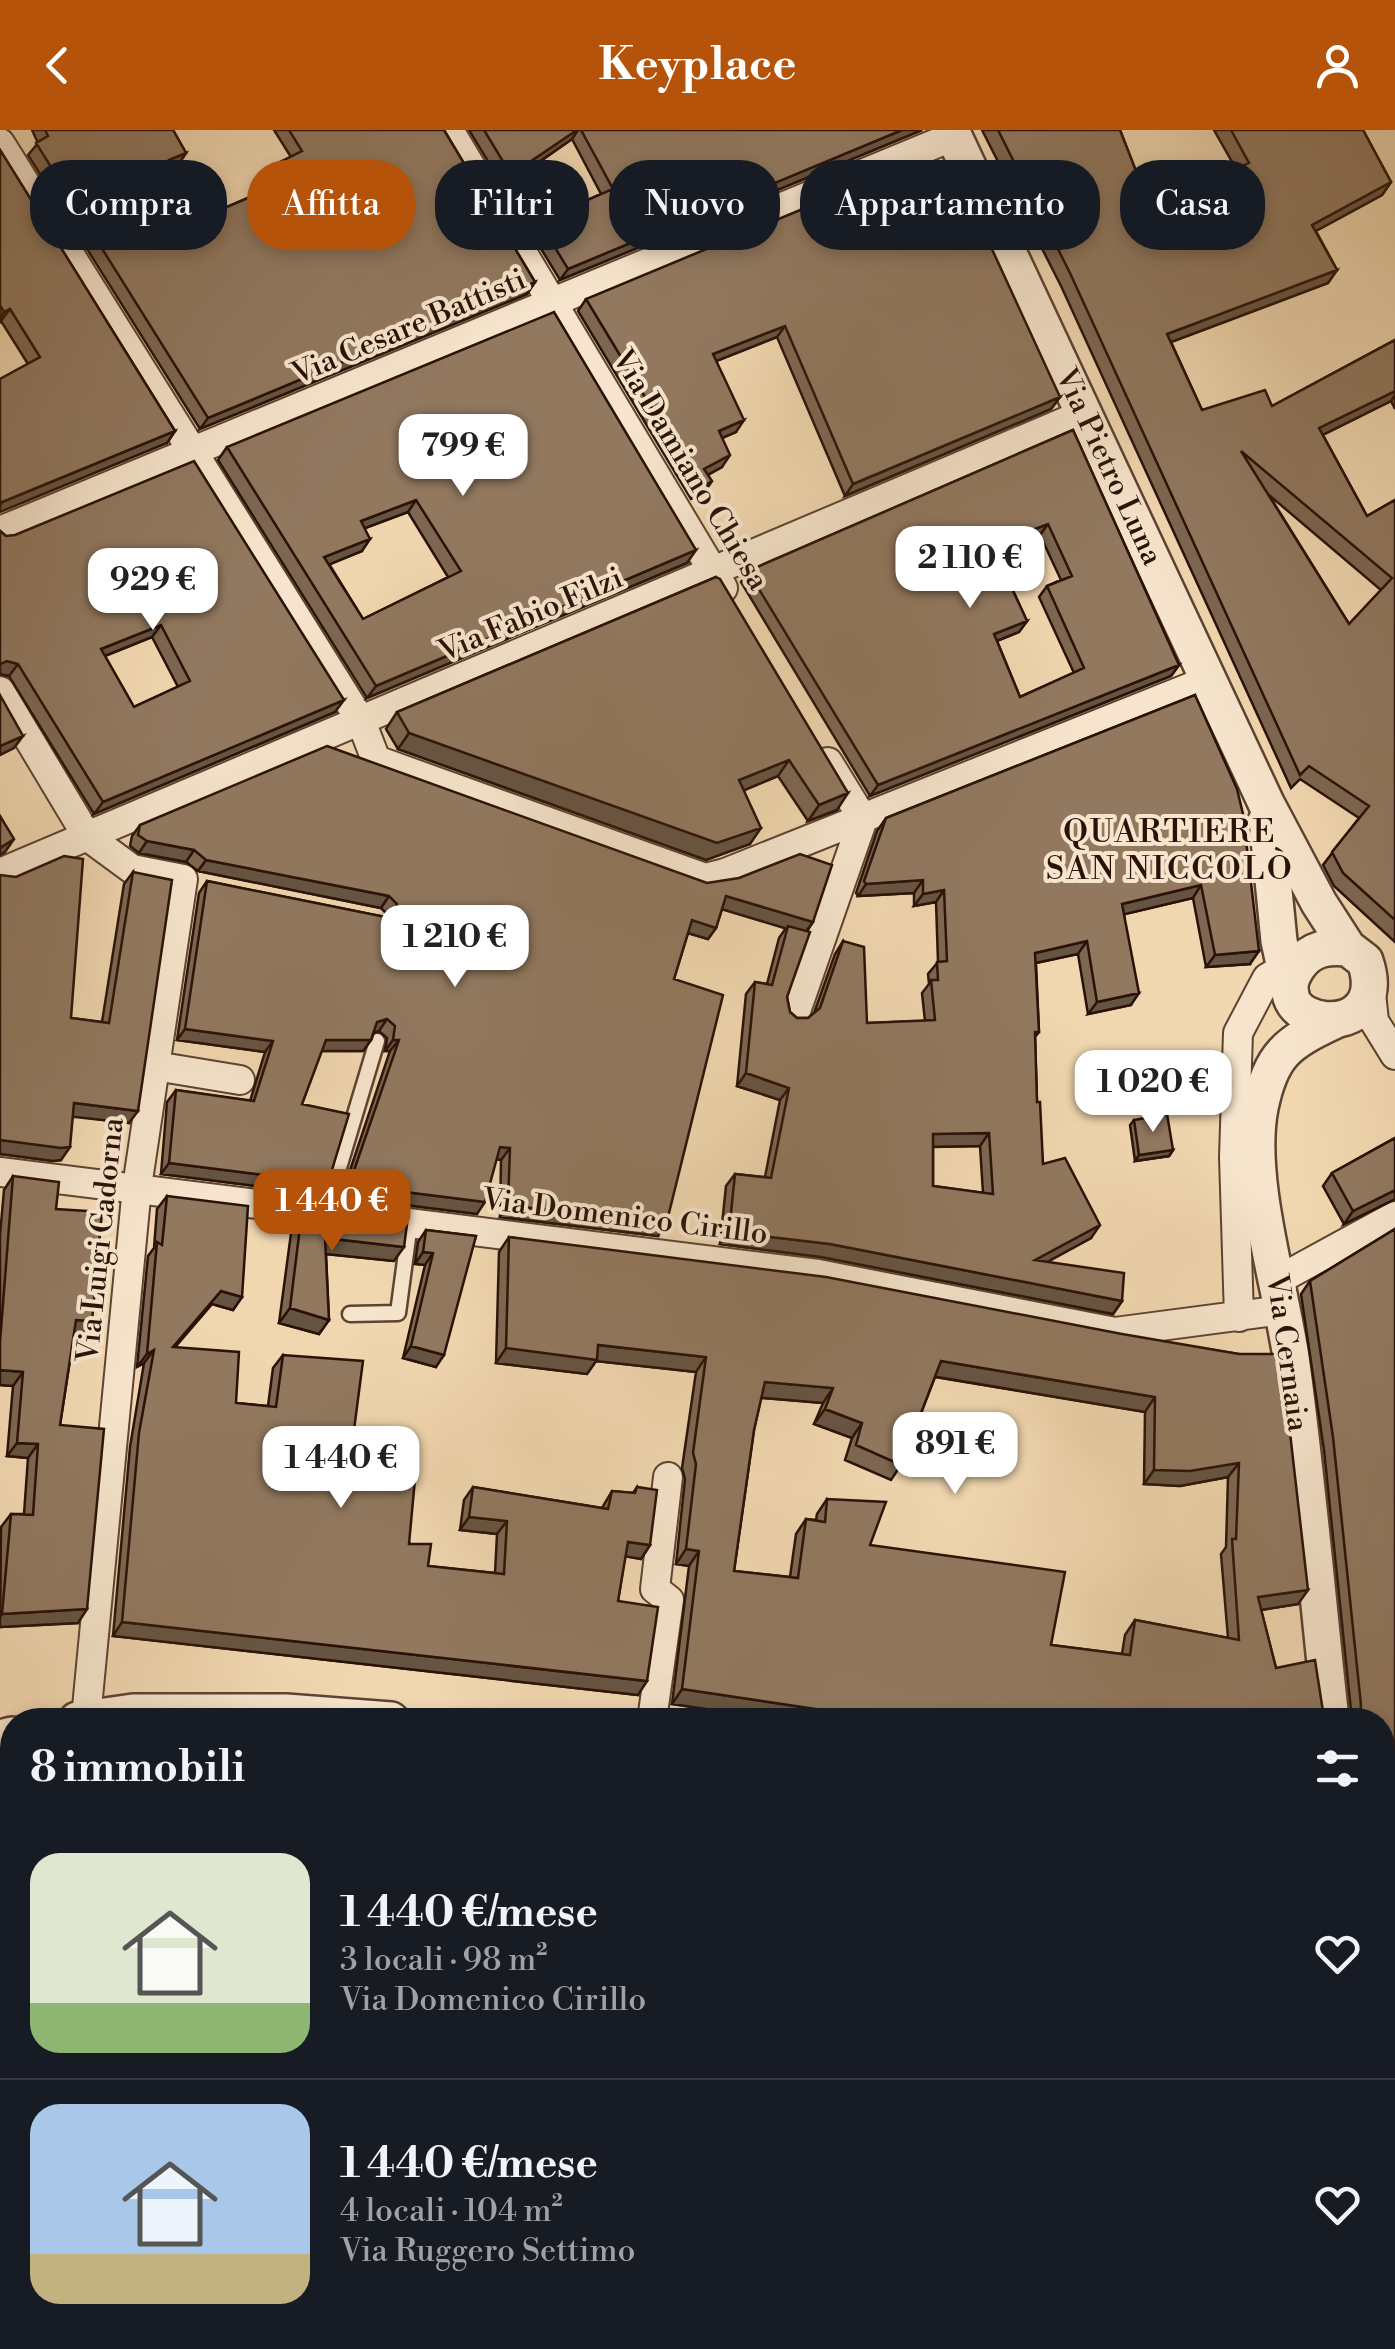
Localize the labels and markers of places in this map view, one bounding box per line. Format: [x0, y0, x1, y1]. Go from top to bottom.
pin: 799 € [393, 414, 533, 499]
pin: 2 110 € [878, 526, 1062, 611]
pin: 929 € [83, 548, 223, 633]
pin: 1 210 € [363, 905, 547, 990]
pin: 1 020 € [1061, 1050, 1245, 1135]
pin: 1 440 € [240, 1169, 424, 1254]
pin: 891 € [885, 1412, 1025, 1497]
pin: 1 440 € [249, 1426, 433, 1511]

